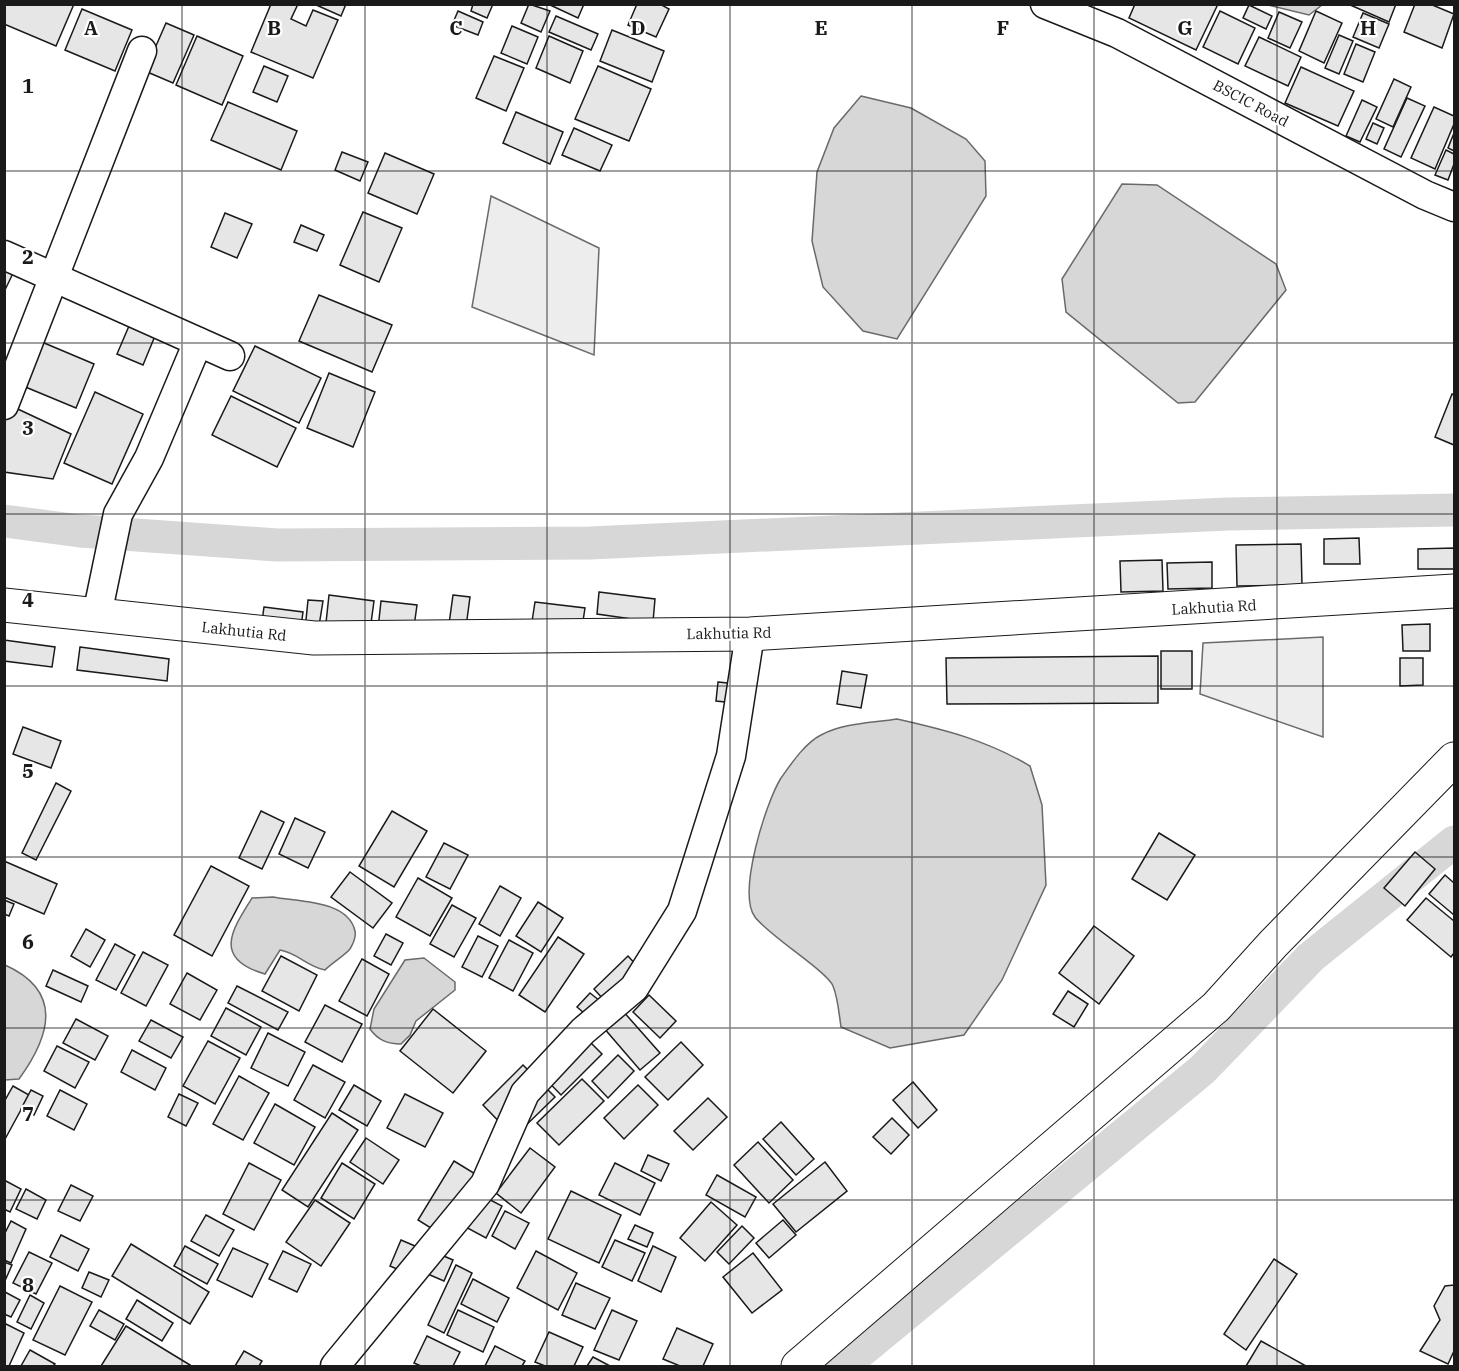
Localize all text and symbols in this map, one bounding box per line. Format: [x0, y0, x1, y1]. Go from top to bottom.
text: A [84, 14, 98, 41]
text: B [267, 14, 281, 41]
text: C [449, 14, 463, 41]
text: D [630, 14, 646, 41]
text: E [814, 14, 828, 41]
text: F [997, 14, 1009, 41]
text: G [1177, 14, 1193, 41]
text: H [1360, 14, 1376, 41]
text: 1 [22, 72, 34, 99]
street label: BSCIC Road [1210, 75, 1292, 131]
text: 2 [22, 243, 34, 270]
text: 3 [22, 414, 34, 441]
text: 4 [22, 586, 34, 613]
street label: Lakhutia Rd [1171, 595, 1257, 619]
street label: Lakhutia Rd [201, 617, 287, 645]
street label: Lakhutia Rd [686, 623, 772, 643]
text: 5 [22, 757, 34, 784]
text: 6 [22, 928, 34, 955]
text: 7 [22, 1100, 34, 1127]
text: 8 [22, 1271, 34, 1298]

